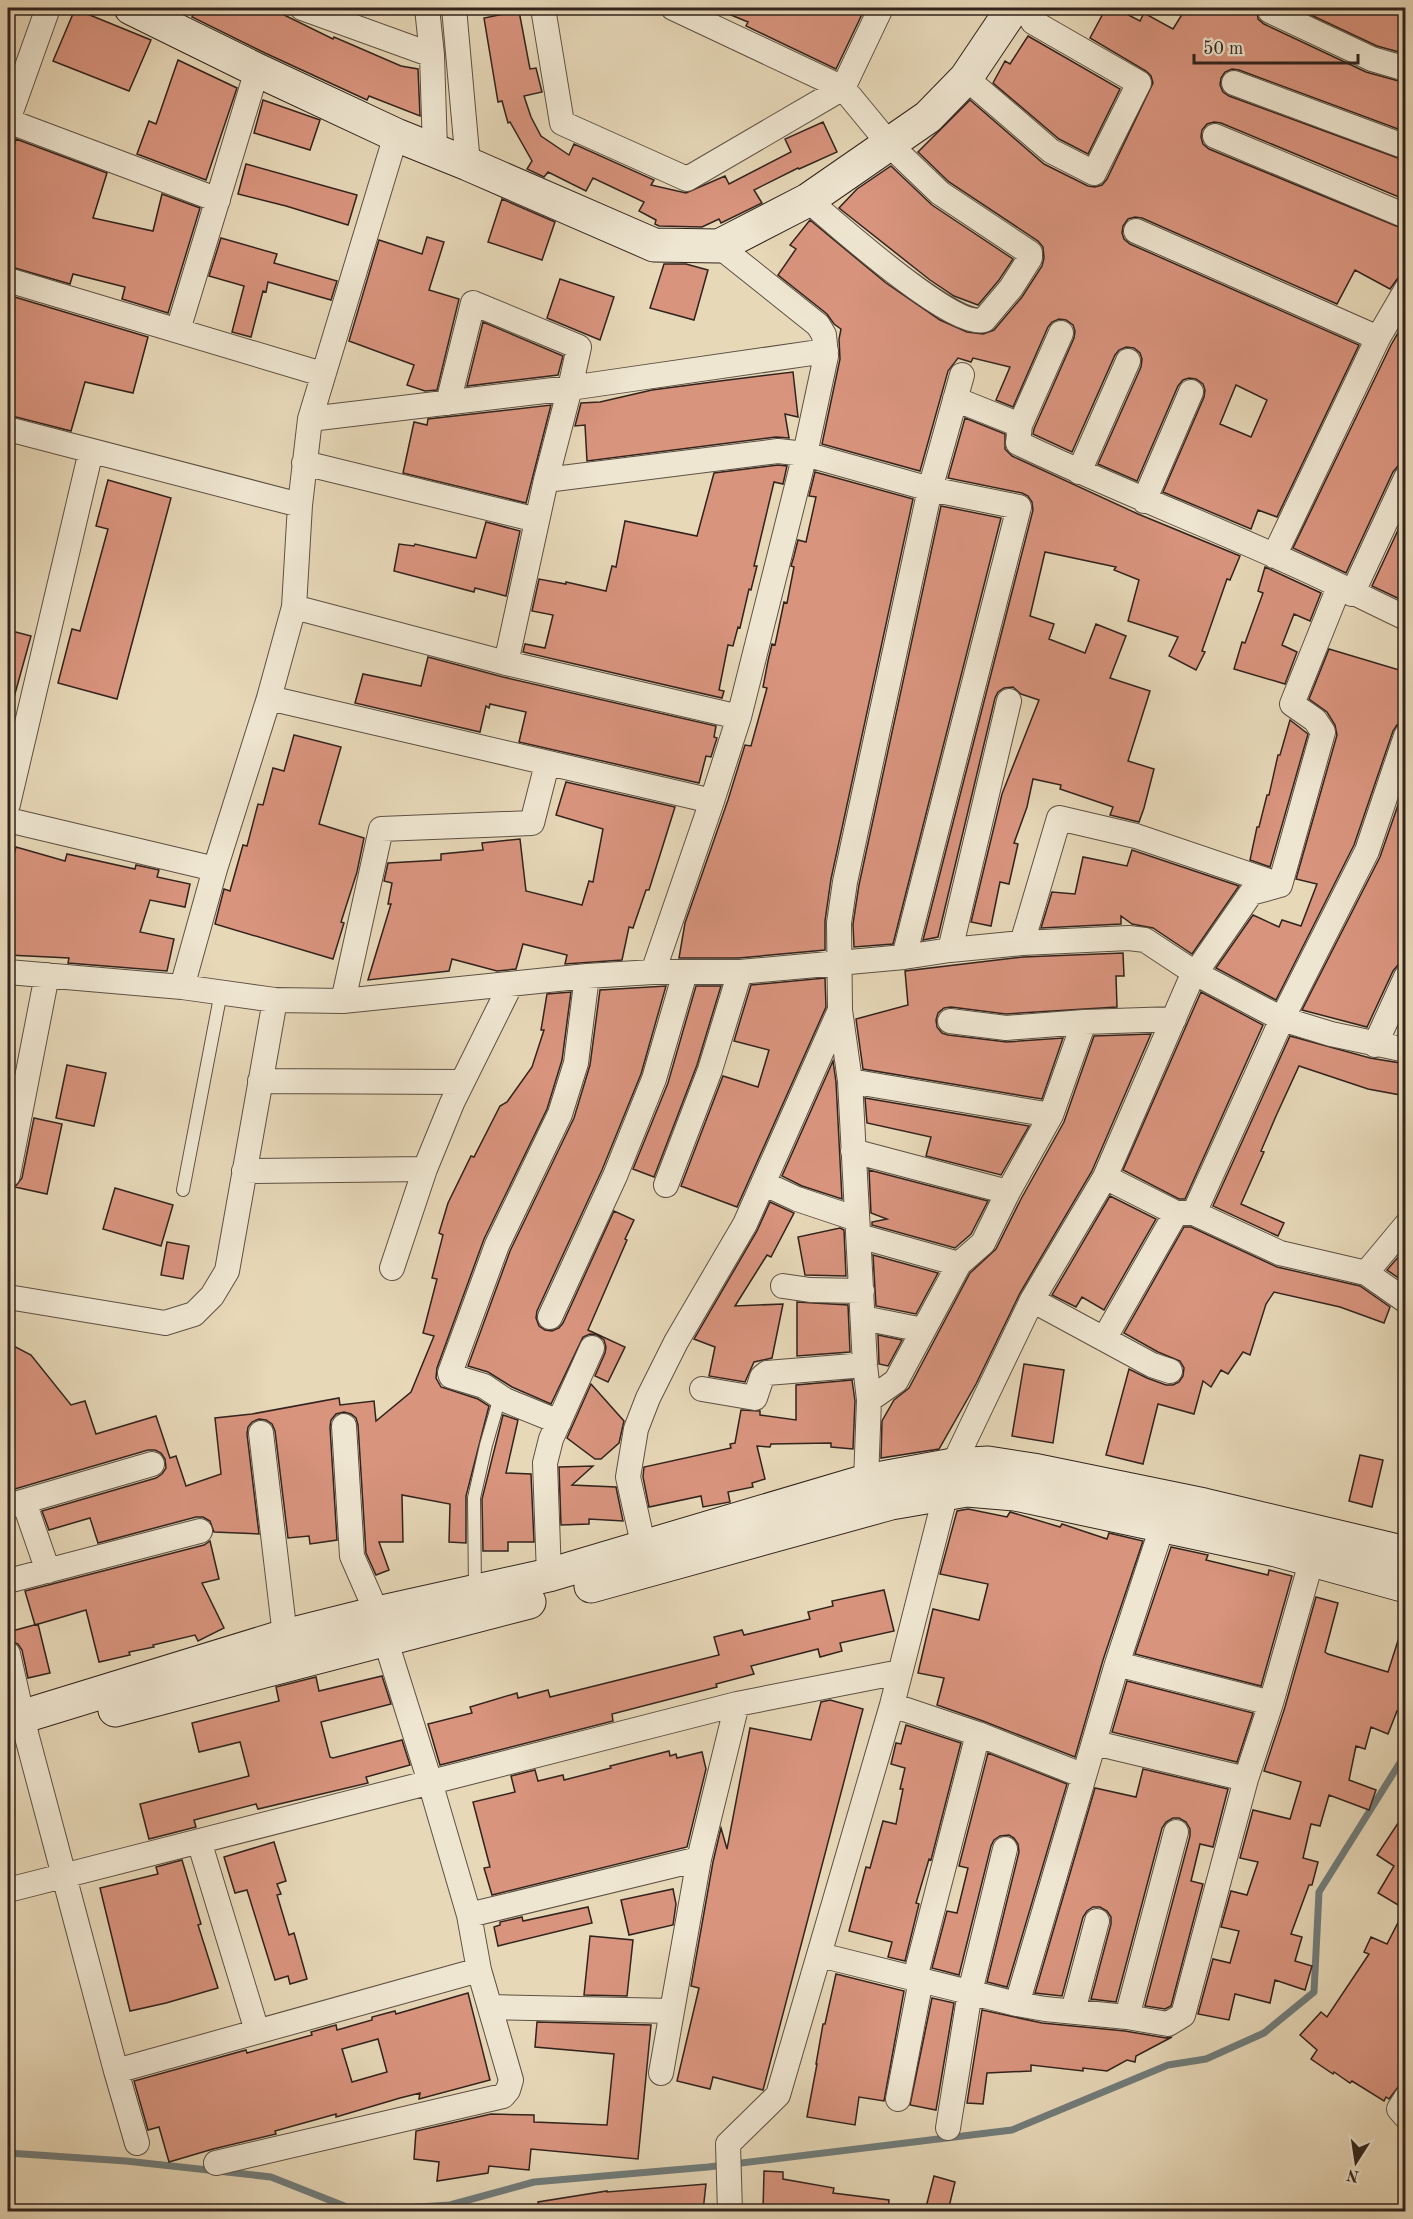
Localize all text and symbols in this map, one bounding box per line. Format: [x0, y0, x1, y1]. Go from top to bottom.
scale bar [1194, 27, 1358, 65]
text: 50 m [1203, 40, 1243, 58]
north arrow [1326, 2132, 1386, 2192]
text: N [1345, 2165, 1361, 2184]

